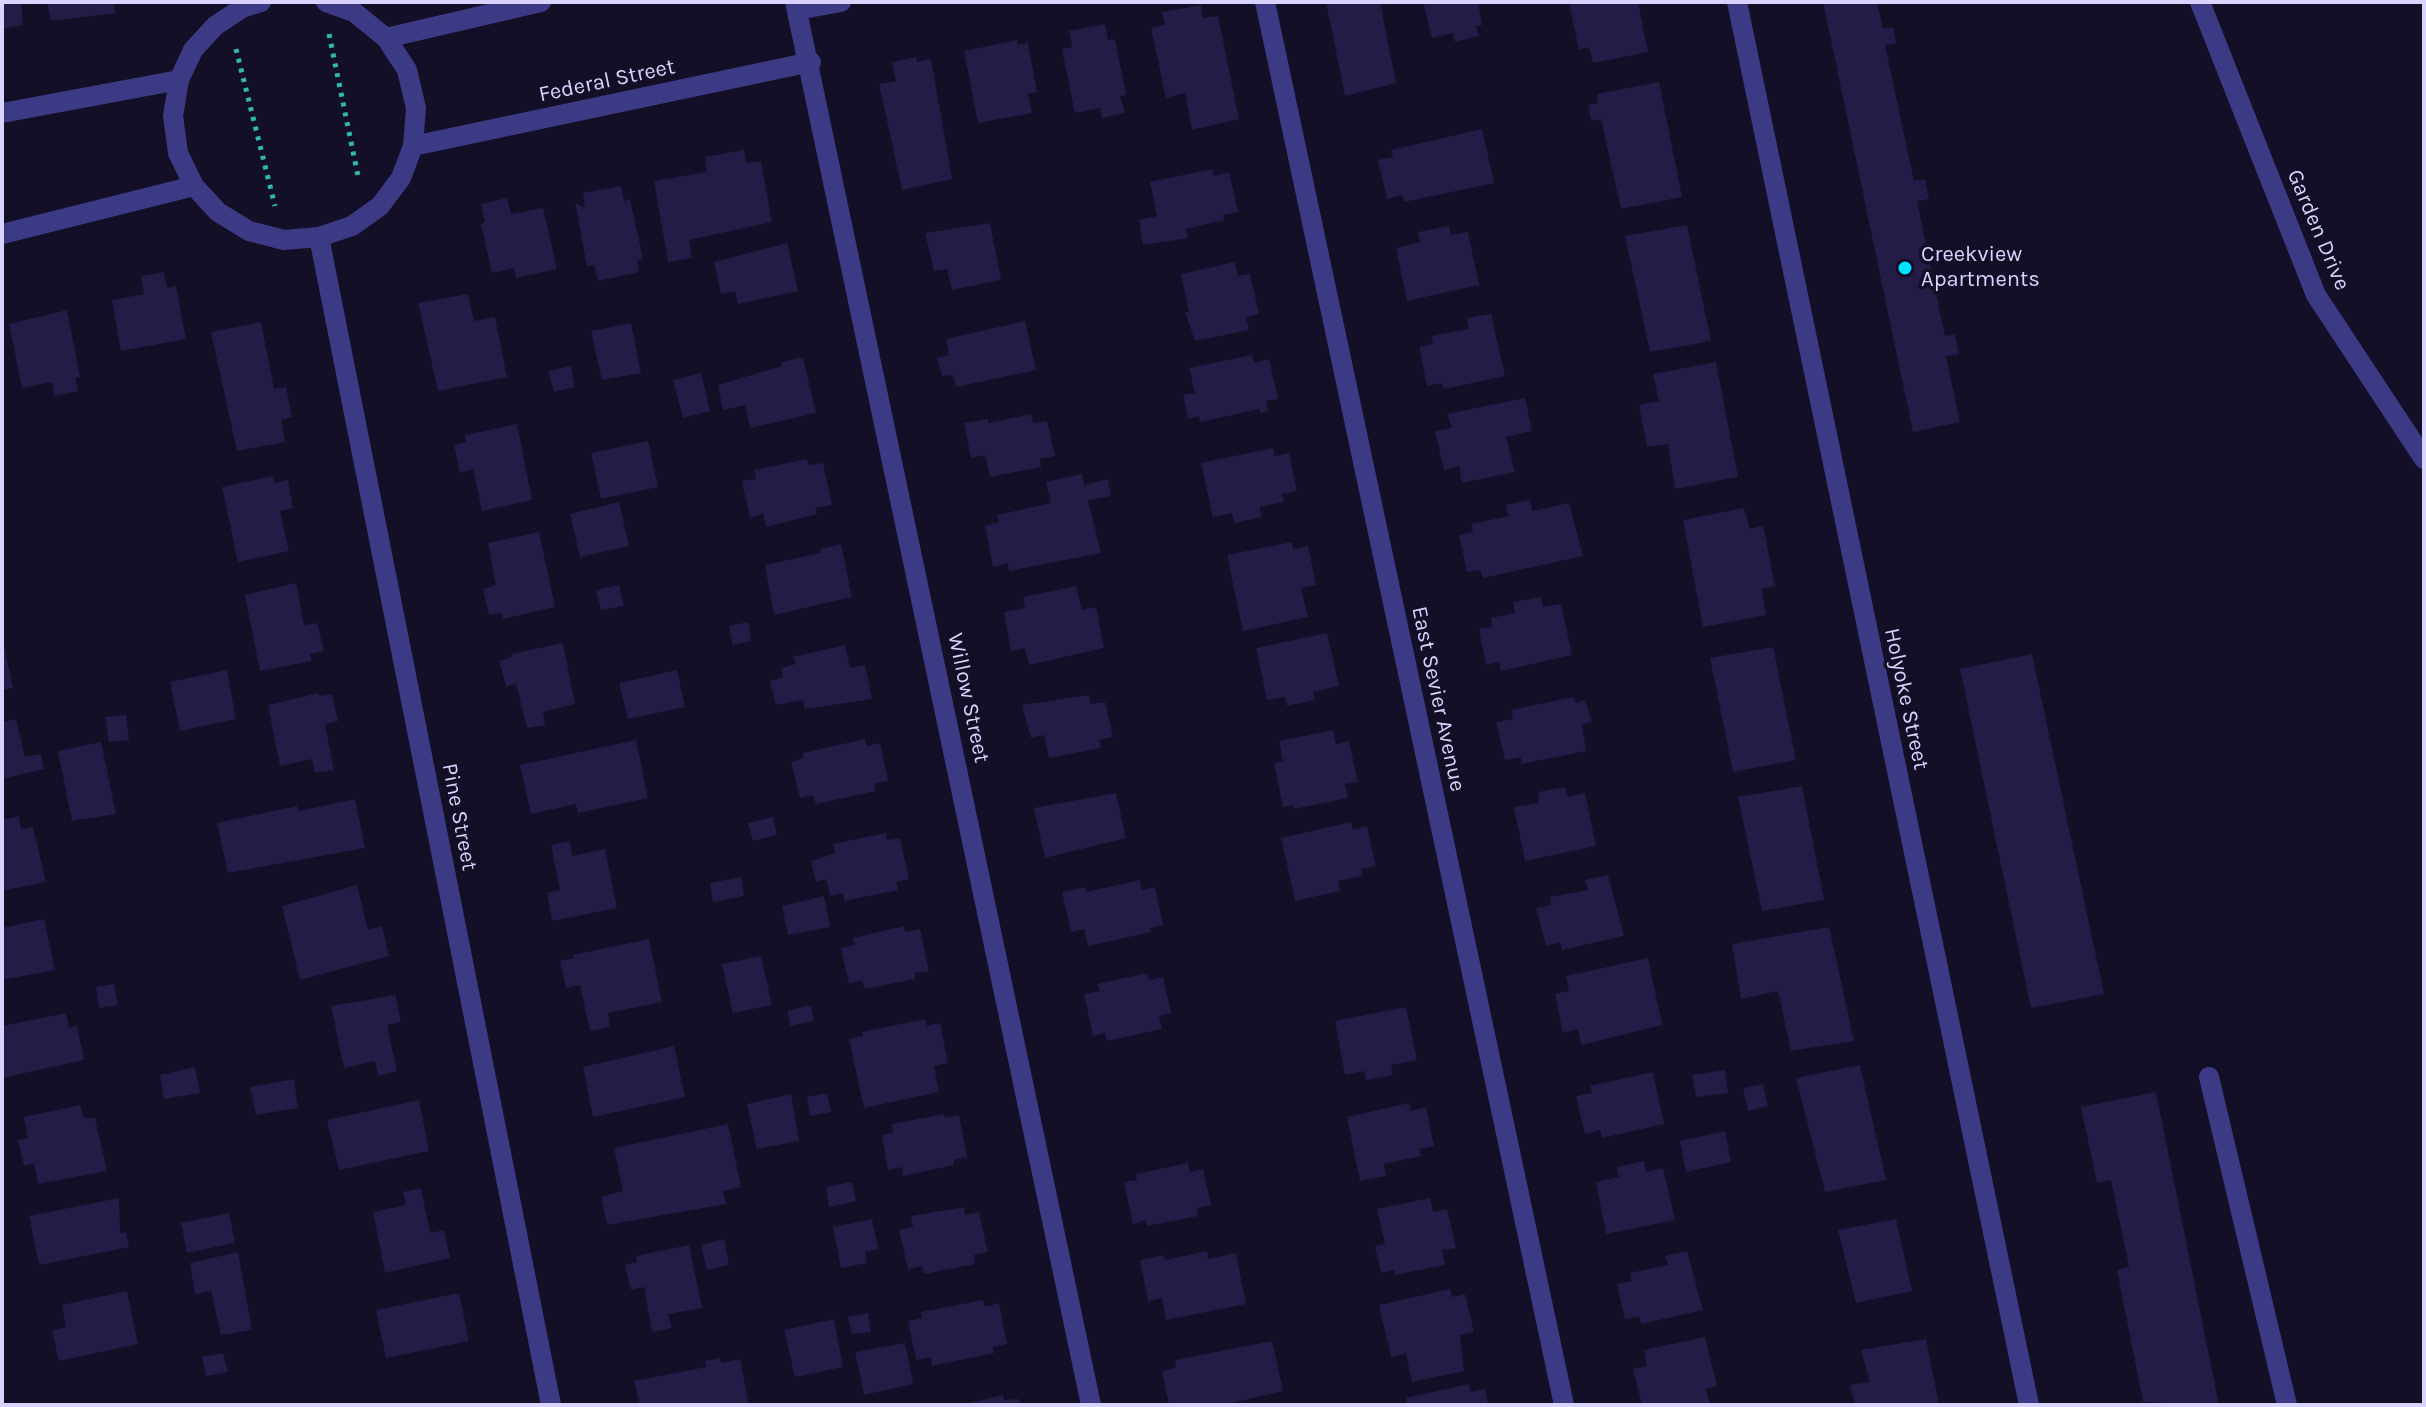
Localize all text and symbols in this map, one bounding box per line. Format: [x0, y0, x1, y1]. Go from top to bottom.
street label: Federal Street [537, 54, 677, 108]
street label: Garden Drive [2281, 166, 2355, 294]
place label: Creekview Apartments [1921, 242, 2040, 294]
marker: Creekview Apartments [1896, 259, 1914, 277]
street label: East Sevier Avenue [1405, 604, 1471, 794]
street label: Holyoke Street [1878, 626, 1934, 772]
street label: Willow Street [941, 631, 995, 765]
street label: Pine Street [436, 761, 482, 873]

